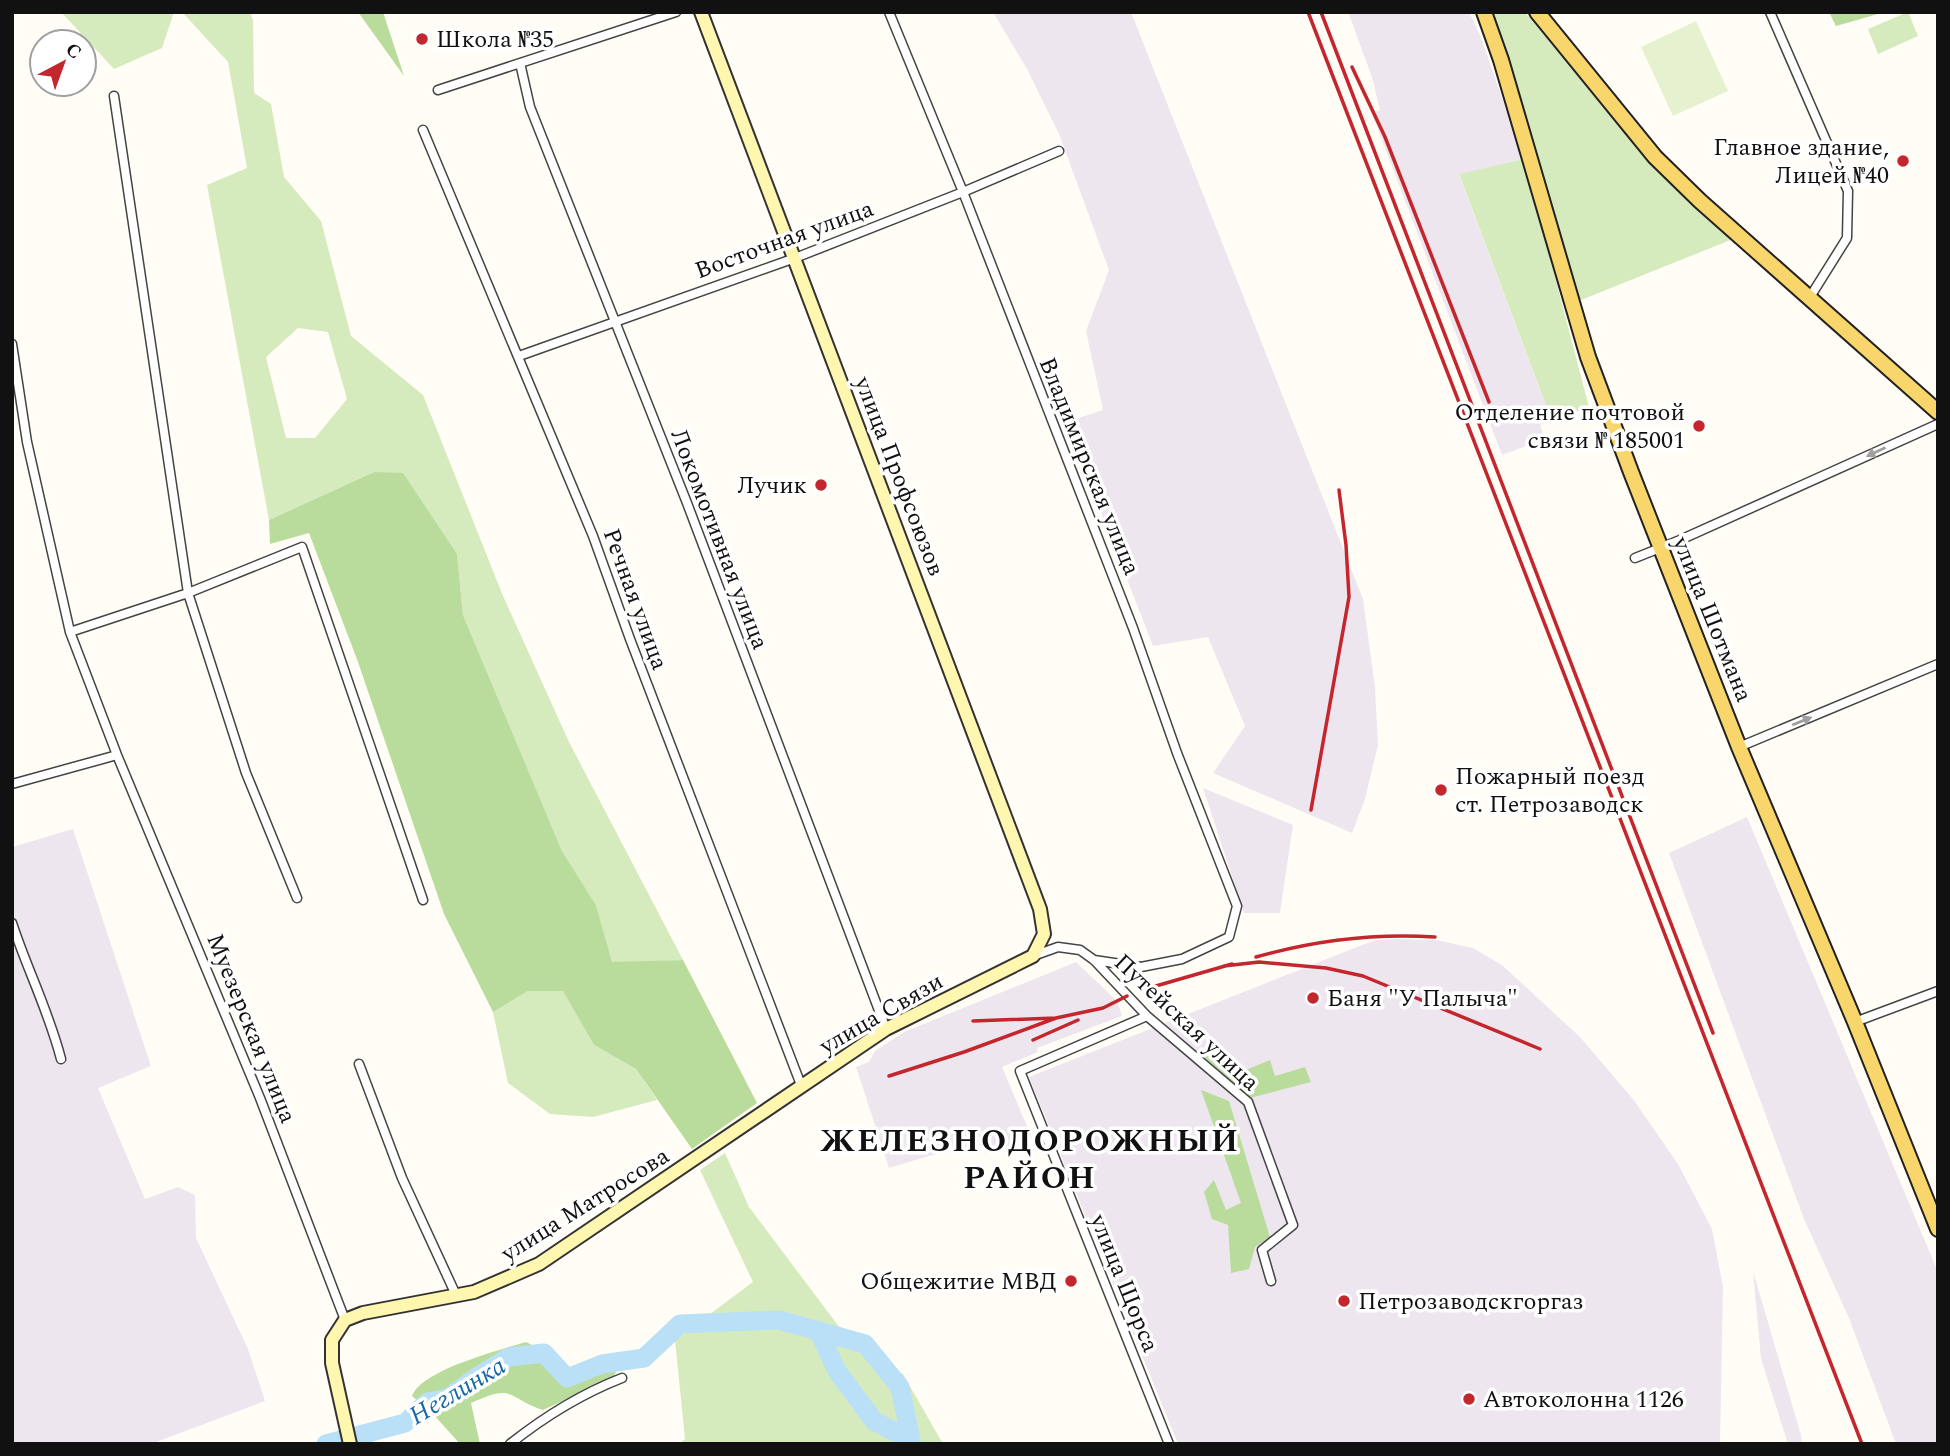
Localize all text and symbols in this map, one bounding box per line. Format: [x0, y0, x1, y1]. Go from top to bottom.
place label: Школа №35 [436, 22, 554, 58]
north arrow [28, 28, 98, 98]
marker: Школа №35 [414, 31, 430, 47]
text: С [59, 36, 88, 67]
place label: Главное здание, Лицей №40 [1713, 130, 1889, 194]
marker: Главное здание, Лицей №40 [1895, 153, 1911, 169]
street label: Восточная улица [690, 191, 879, 289]
street label: Владимирская улица [1029, 352, 1149, 581]
street label: улица Профсоюзов [844, 371, 954, 581]
place label: Отделение почтовой связи № 185001 [1454, 395, 1685, 459]
marker: Отделение почтовой связи № 185001 [1691, 418, 1707, 434]
street label: Локомотивная улица [660, 424, 778, 655]
one-way arrow [1866, 446, 1886, 458]
place label: Лучик [737, 468, 807, 504]
marker: Лучик [813, 477, 829, 493]
street label: Речная улица [593, 524, 677, 675]
street label: улица Шотмана [1662, 530, 1762, 708]
one-way arrow [1792, 715, 1812, 727]
place label: Пожарный поезд ст. Петрозаводск [1455, 759, 1645, 823]
marker: Пожарный поезд ст. Петрозаводск [1433, 782, 1449, 798]
street label: Муезерская улица [197, 928, 306, 1129]
street label: Путейская улица [1105, 946, 1267, 1100]
street label: улица Связи [812, 964, 950, 1064]
place label: Баня "У Палыча" [1327, 981, 1518, 1017]
marker: Баня "У Палыча" [1305, 990, 1321, 1006]
district label: ЖЕЛЕЗНОДОРОЖНЫЙ РАЙОН [820, 1117, 1240, 1203]
street label: улица Матросова [493, 1138, 677, 1272]
street label: улица Щорса [1080, 1208, 1168, 1358]
place label: Общежитие МВД [860, 1264, 1057, 1300]
marker: Общежитие МВД [1063, 1273, 1079, 1289]
place label: Петрозаводскгоргаз [1358, 1284, 1583, 1320]
marker: Петрозаводскгоргаз [1336, 1293, 1352, 1309]
water label: Неглинка [401, 1346, 514, 1436]
place label: Автоколонна 1126 [1483, 1382, 1684, 1418]
marker: Автоколонна 1126 [1461, 1391, 1477, 1407]

